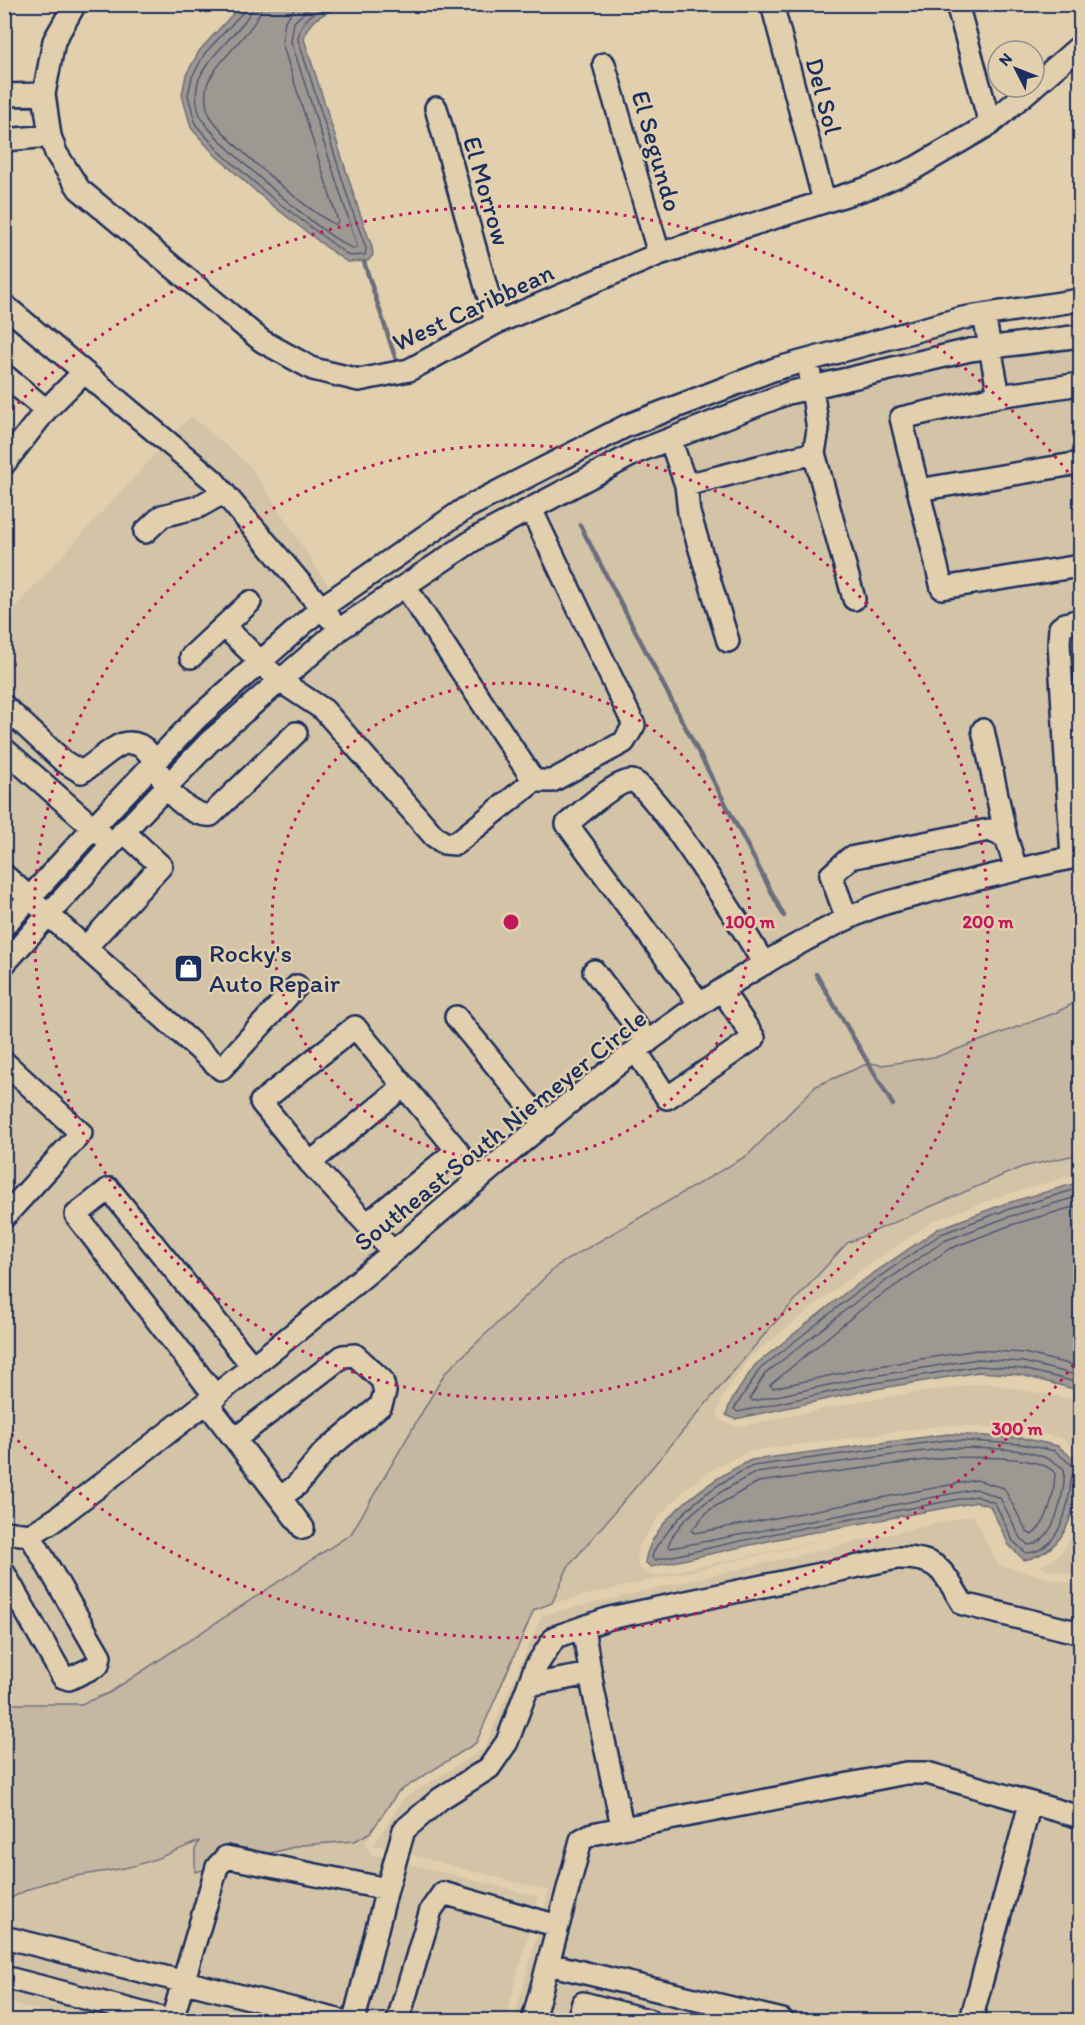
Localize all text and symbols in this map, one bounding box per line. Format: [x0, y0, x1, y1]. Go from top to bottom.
north arrow [986, 39, 1046, 99]
text: N [995, 49, 1016, 70]
street label: Del Sol [798, 54, 850, 138]
street label: El Segundo [624, 87, 690, 215]
street label: El Morrow [456, 133, 518, 249]
street label: West Caribbean [387, 256, 559, 358]
text: 100 m [725, 911, 776, 933]
text: 200 m [963, 911, 1014, 933]
centre of rings [501, 912, 521, 932]
place label: Rocky's Auto Repair [209, 937, 341, 999]
shop icon: Rocky's Auto Repair [172, 952, 204, 984]
street label: Southeast South Niemeyer Circle [347, 1002, 653, 1258]
text: 300 m [991, 1418, 1043, 1440]

